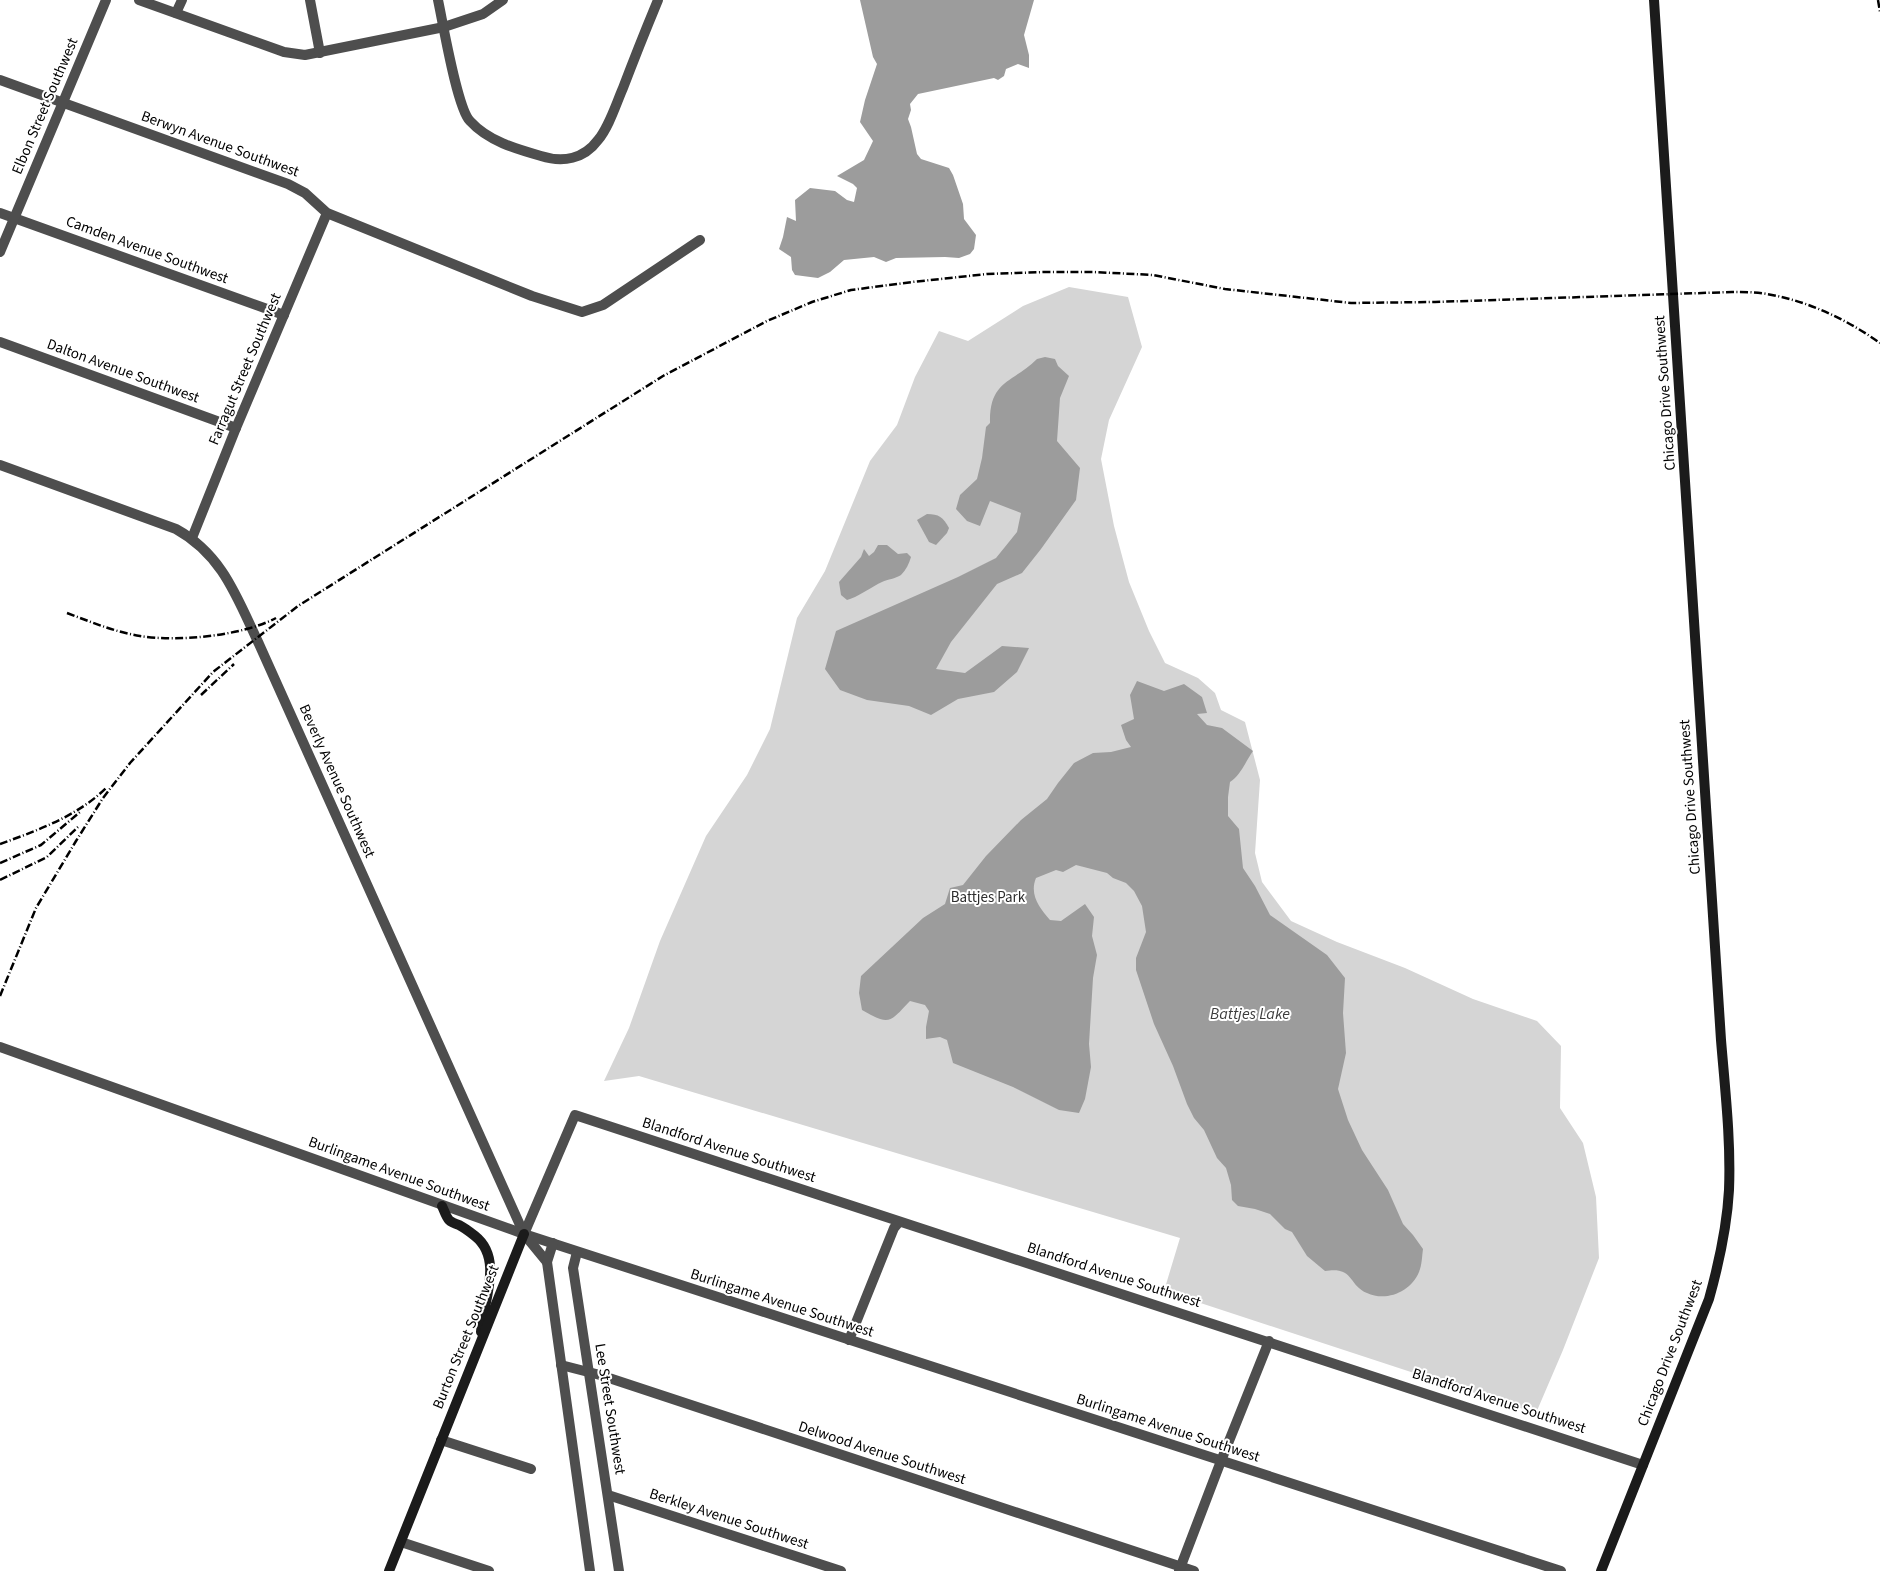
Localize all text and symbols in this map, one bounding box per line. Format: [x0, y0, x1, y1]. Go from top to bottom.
street label: Elbon Street Southwest [7, 34, 83, 178]
street label: Berwyn Avenue Southwest [138, 106, 302, 182]
street label: Camden Avenue Southwest [63, 211, 231, 289]
street label: Farragut Street Southwest [203, 290, 287, 448]
street label: Chicago Drive Southwest [1649, 315, 1681, 471]
street label: Dalton Avenue Southwest [44, 334, 202, 408]
street label: Beverly Avenue Southwest [294, 701, 380, 861]
street label: Chicago Drive Southwest [1674, 719, 1706, 875]
park label: Battjes Park [951, 887, 1026, 908]
water label: Battjes Lake [1210, 1003, 1290, 1025]
street label: Blandford Avenue Southwest [639, 1112, 819, 1188]
street label: Burlingame Avenue Southwest [305, 1131, 493, 1217]
street label: Blandford Avenue Southwest [1024, 1237, 1204, 1313]
street label: Burton Street Southwest [427, 1262, 505, 1412]
street label: Burlingame Avenue Southwest [688, 1263, 876, 1343]
street label: Chicago Drive Southwest [1632, 1277, 1708, 1429]
street label: Lee Street Southwest [589, 1342, 631, 1476]
street label: Blandford Avenue Southwest [1409, 1363, 1589, 1439]
street label: Burlingame Avenue Southwest [1074, 1388, 1262, 1468]
street label: Delwood Avenue Southwest [796, 1416, 968, 1490]
street label: Berkley Avenue Southwest [647, 1483, 811, 1555]

